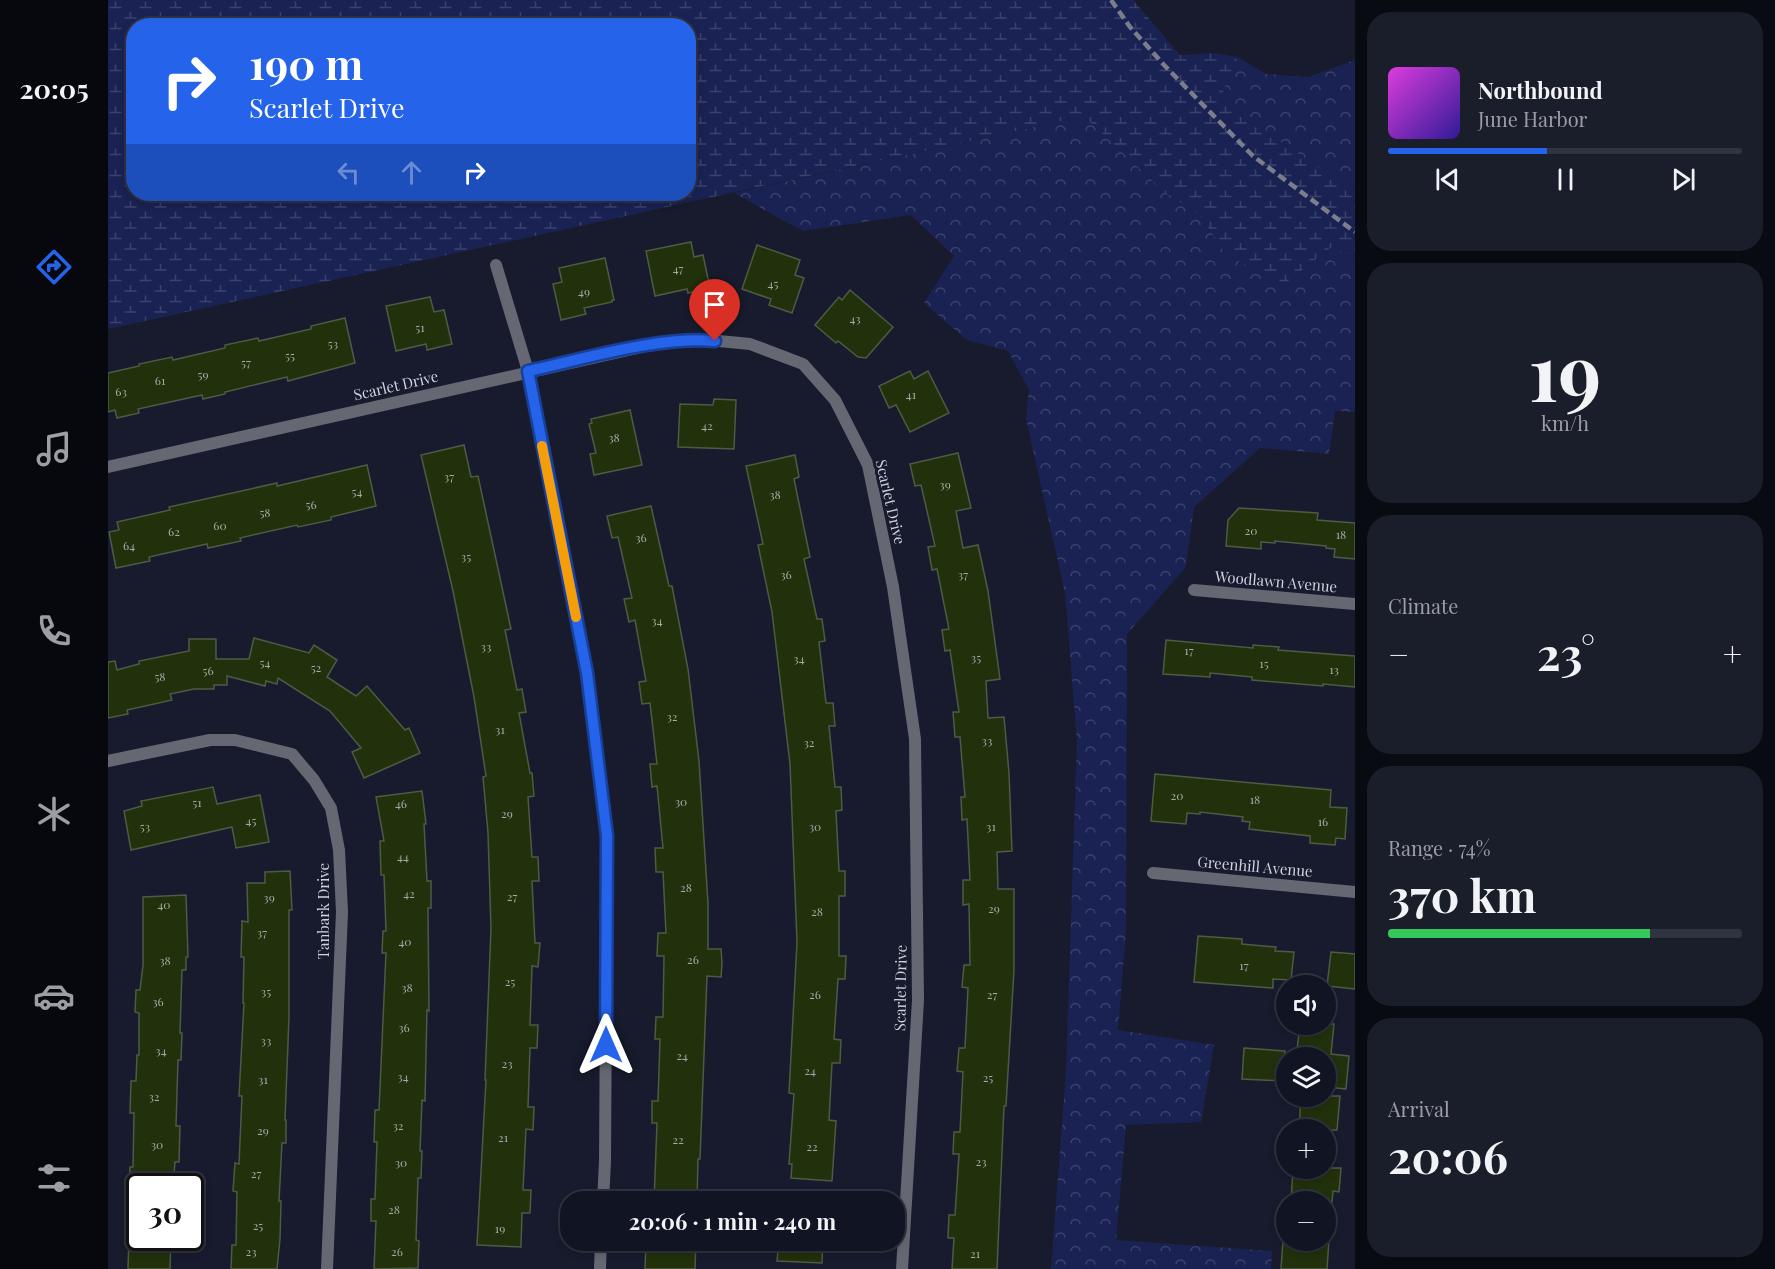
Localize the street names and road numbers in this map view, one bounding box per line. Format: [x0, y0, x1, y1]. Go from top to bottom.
street label: Scarlet Drive [351, 366, 440, 404]
street label: Scarlet Drive [872, 457, 910, 546]
street label: Woodlawn Avenue [1213, 566, 1338, 596]
street label: Greenhill Avenue [1197, 851, 1314, 881]
street label: Tanbark Drive [313, 863, 333, 959]
street label: Scarlet Drive [889, 945, 911, 1031]

